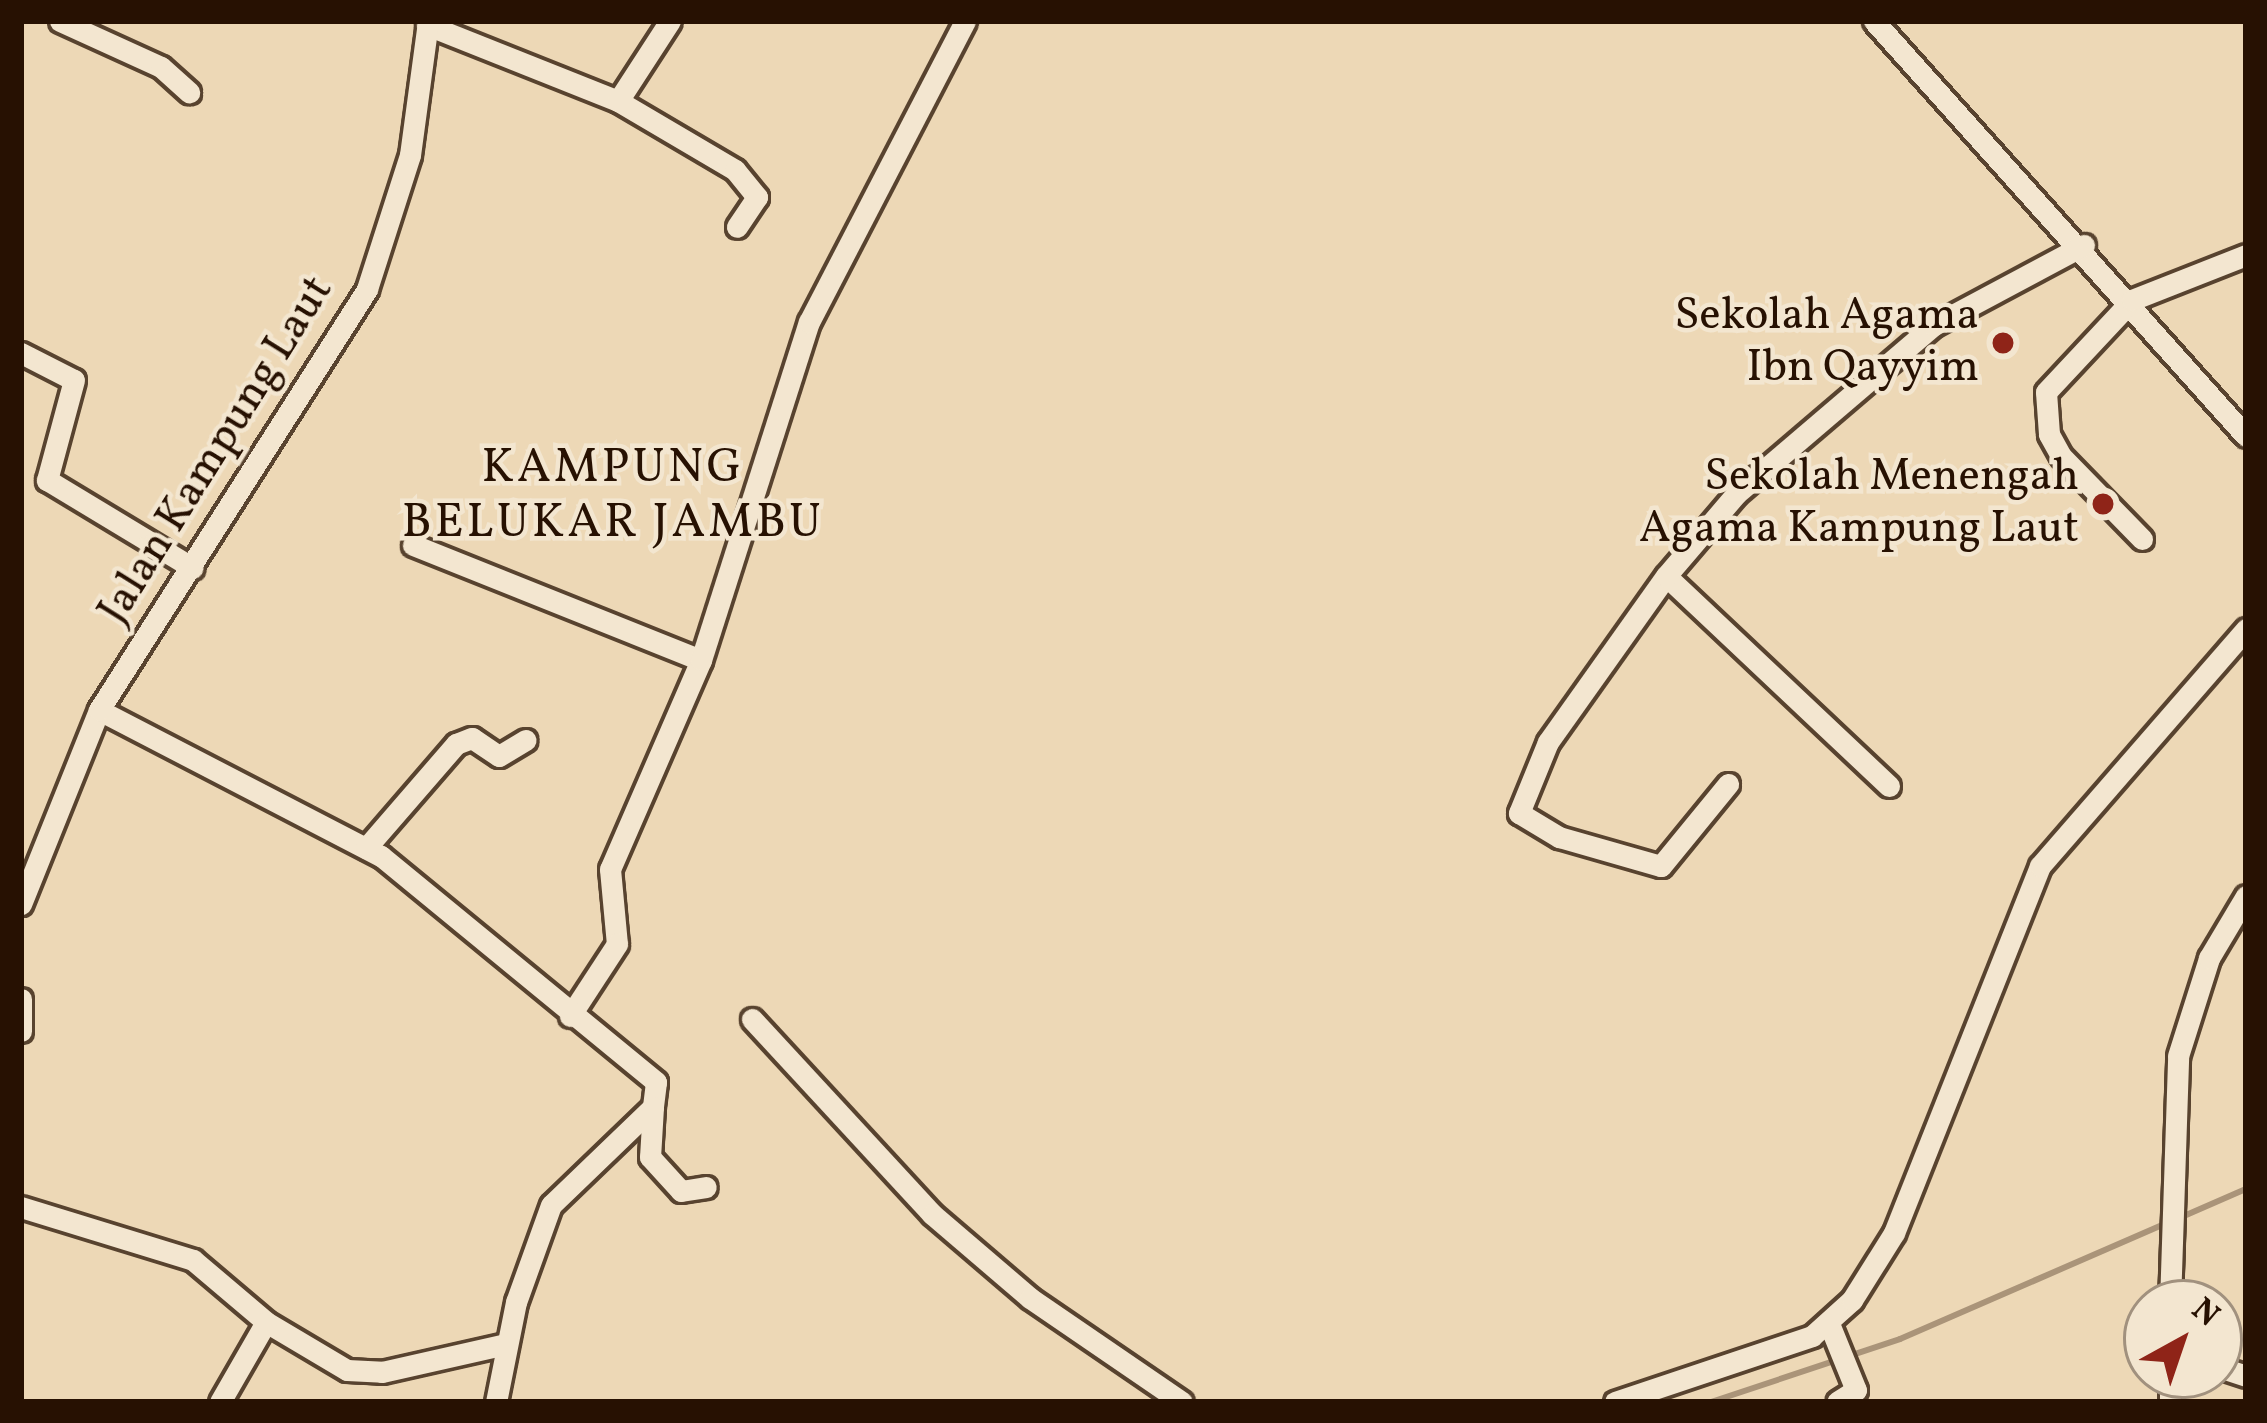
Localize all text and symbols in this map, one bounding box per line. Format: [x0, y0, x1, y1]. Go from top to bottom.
street label: Jalan Kampung Laut [88, 267, 346, 635]
place label: Sekolah Agama Ibn Qayyim [1674, 290, 1979, 396]
marker: Sekolah Agama Ibn Qayyim [1990, 330, 2016, 356]
district label: KAMPUNG BELUKAR JAMBU [402, 439, 824, 552]
place label: Sekolah Menengah Agama Kampung Laut [1639, 451, 2079, 557]
marker: Sekolah Menengah Agama Kampung Laut [2090, 491, 2116, 517]
north arrow [2123, 1279, 2243, 1399]
text: N [2180, 1288, 2228, 1339]

